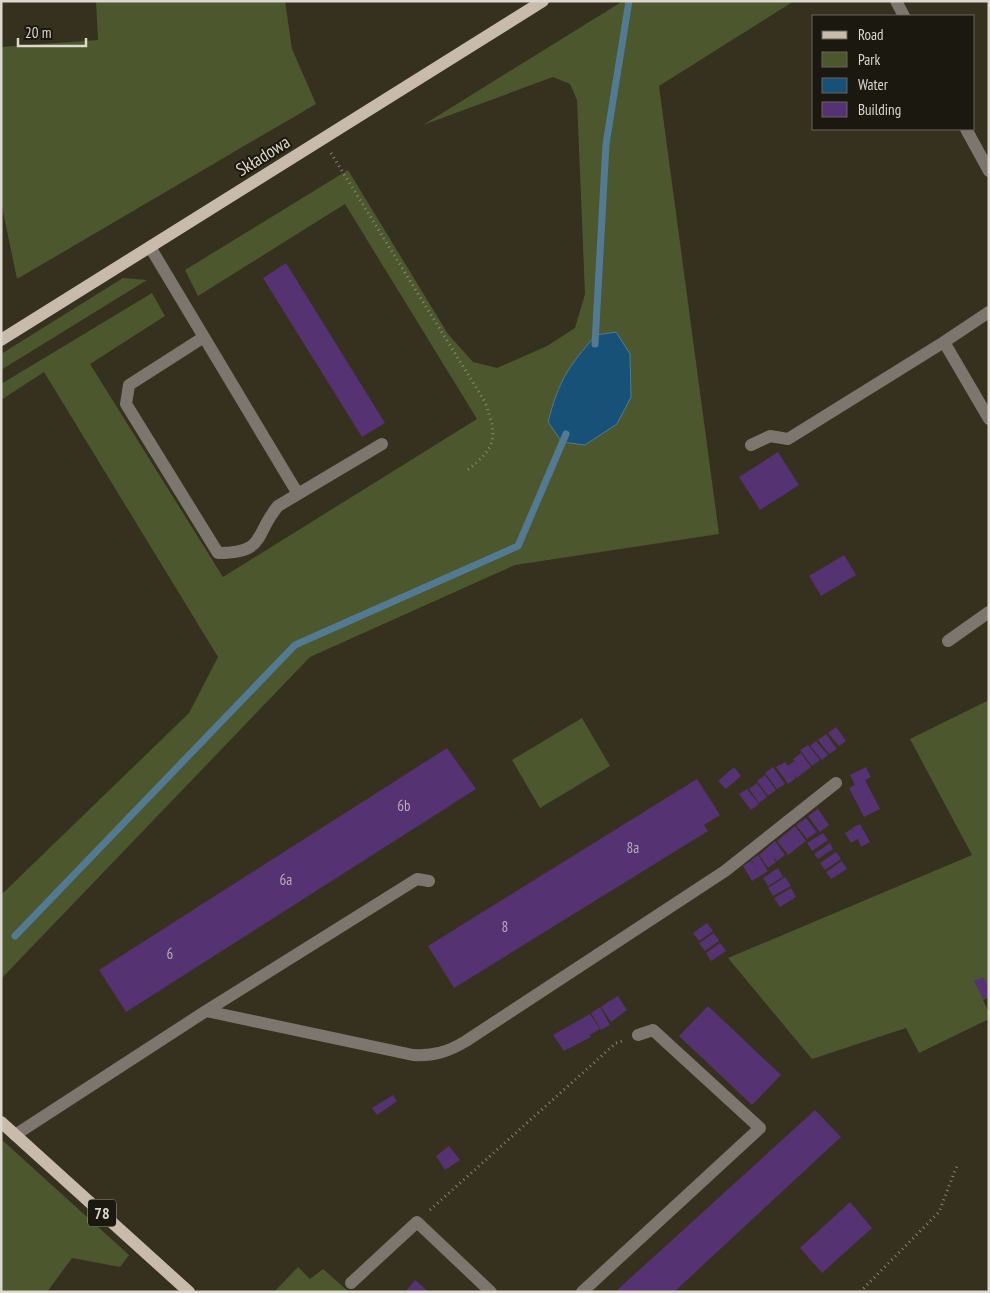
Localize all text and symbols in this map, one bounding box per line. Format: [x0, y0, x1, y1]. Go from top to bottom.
scale bar [18, 15, 85, 47]
legend [812, 15, 975, 130]
text: 20 m [25, 23, 51, 42]
text: Road [858, 25, 884, 44]
text: Park [858, 50, 880, 69]
text: Water [858, 75, 889, 94]
text: Building [858, 100, 901, 119]
street label: Składowa [231, 130, 294, 181]
house number: 6b [397, 796, 411, 815]
house number: 8a [627, 838, 639, 857]
house number: 6a [280, 870, 292, 889]
house number: 8 [502, 917, 508, 936]
house number: 6 [167, 944, 174, 963]
road number: 78 [88, 1200, 116, 1226]

